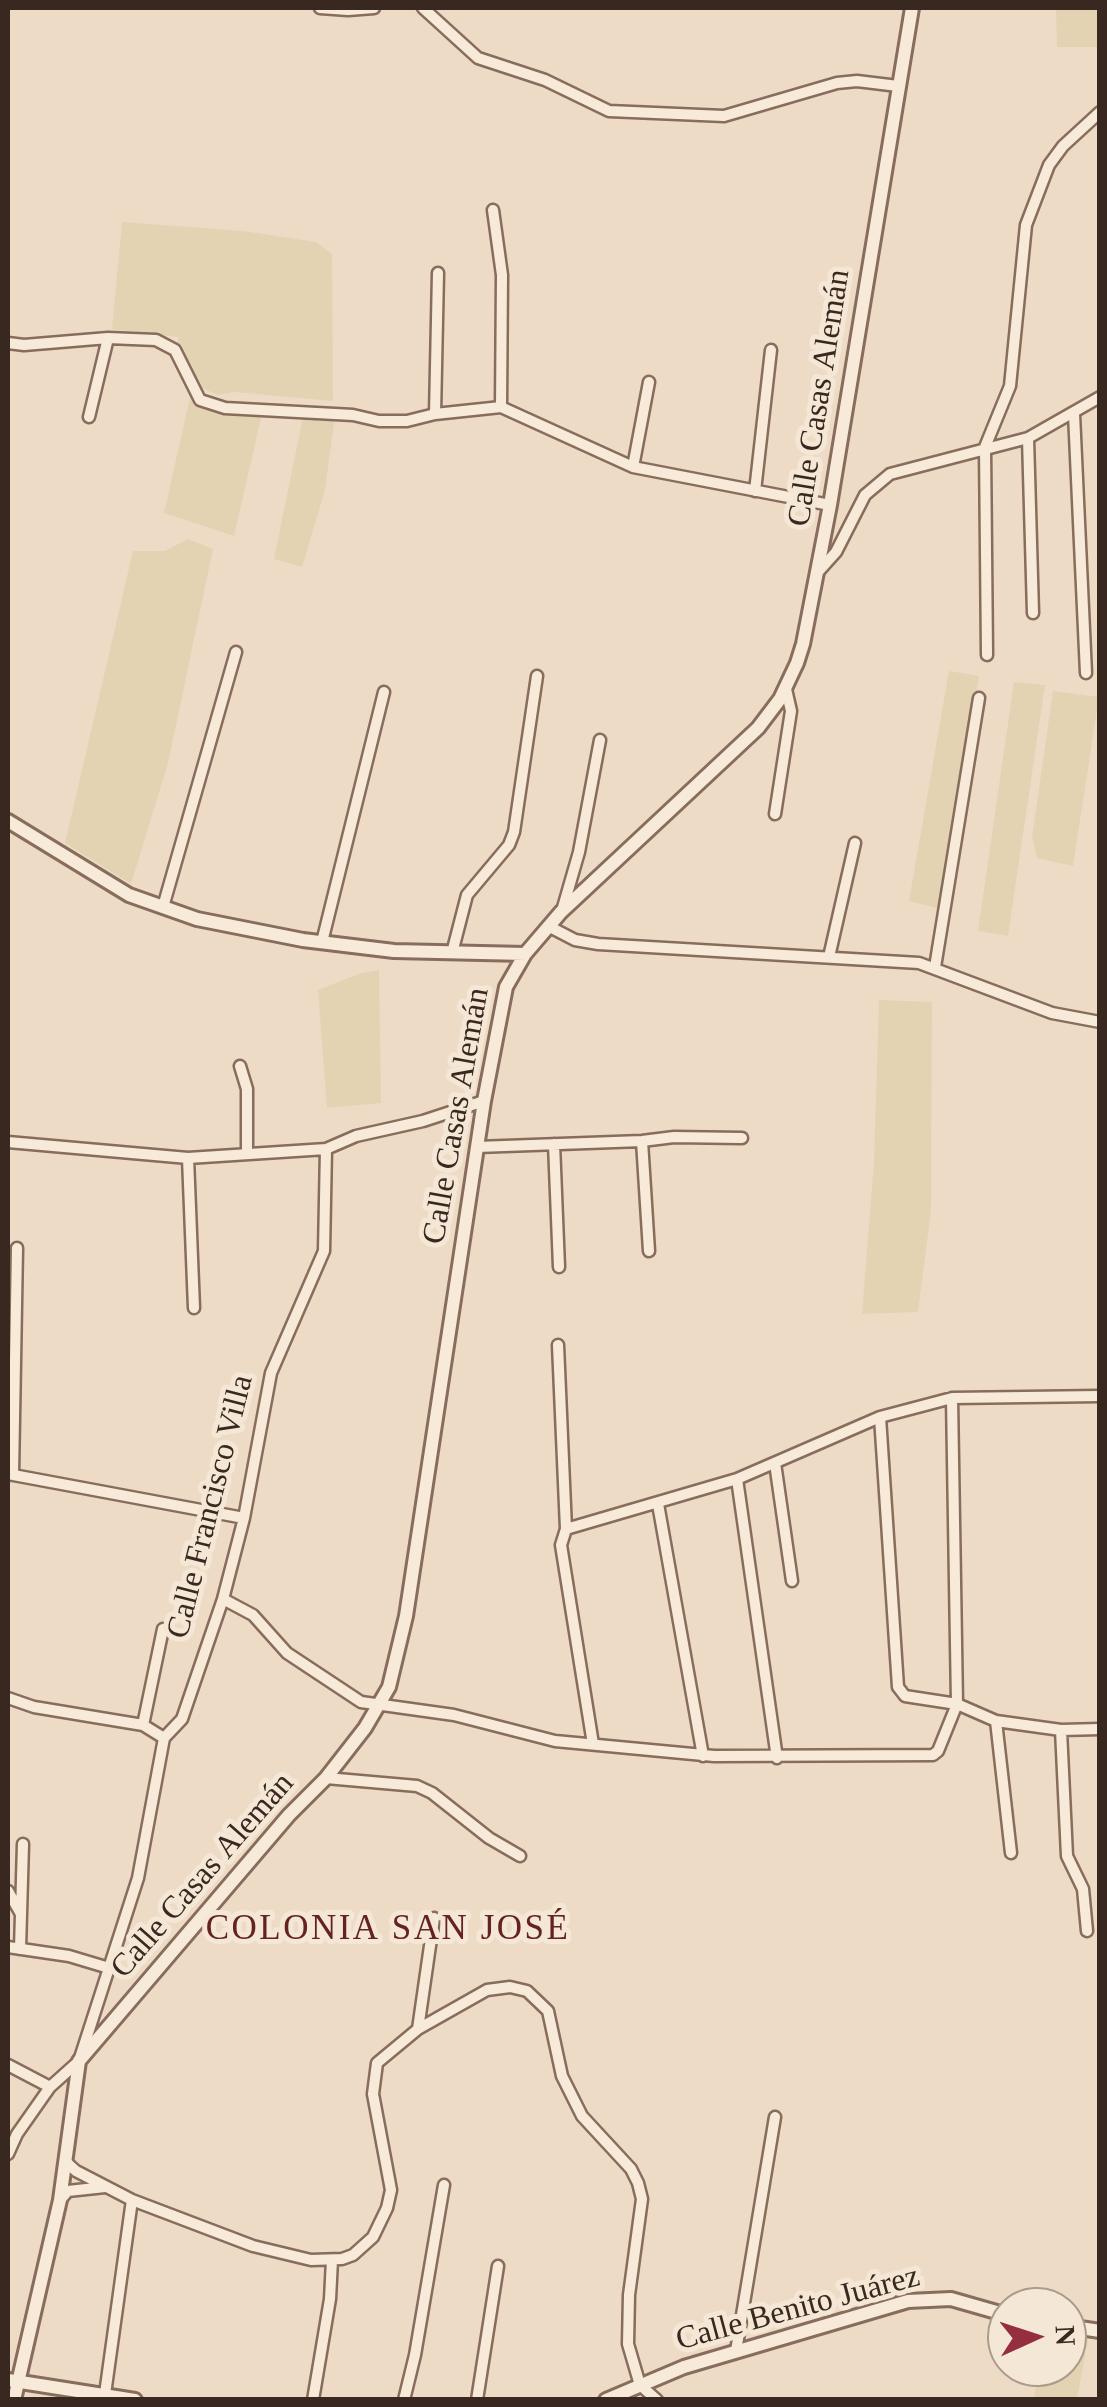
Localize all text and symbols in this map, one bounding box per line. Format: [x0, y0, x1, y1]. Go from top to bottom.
street label: Calle Casas Alemán [781, 267, 859, 529]
street label: Calle Casas Alemán [416, 985, 498, 1247]
street label: Calle Francisco Villa [160, 1371, 262, 1643]
street label: Calle Casas Alemán [103, 1765, 303, 1987]
district label: COLONIA SAN JOSÉ [206, 1909, 570, 1951]
street label: Calle Benito Juárez [672, 2258, 924, 2360]
north arrow [987, 2287, 1087, 2387]
text: N [1049, 2325, 1081, 2346]

